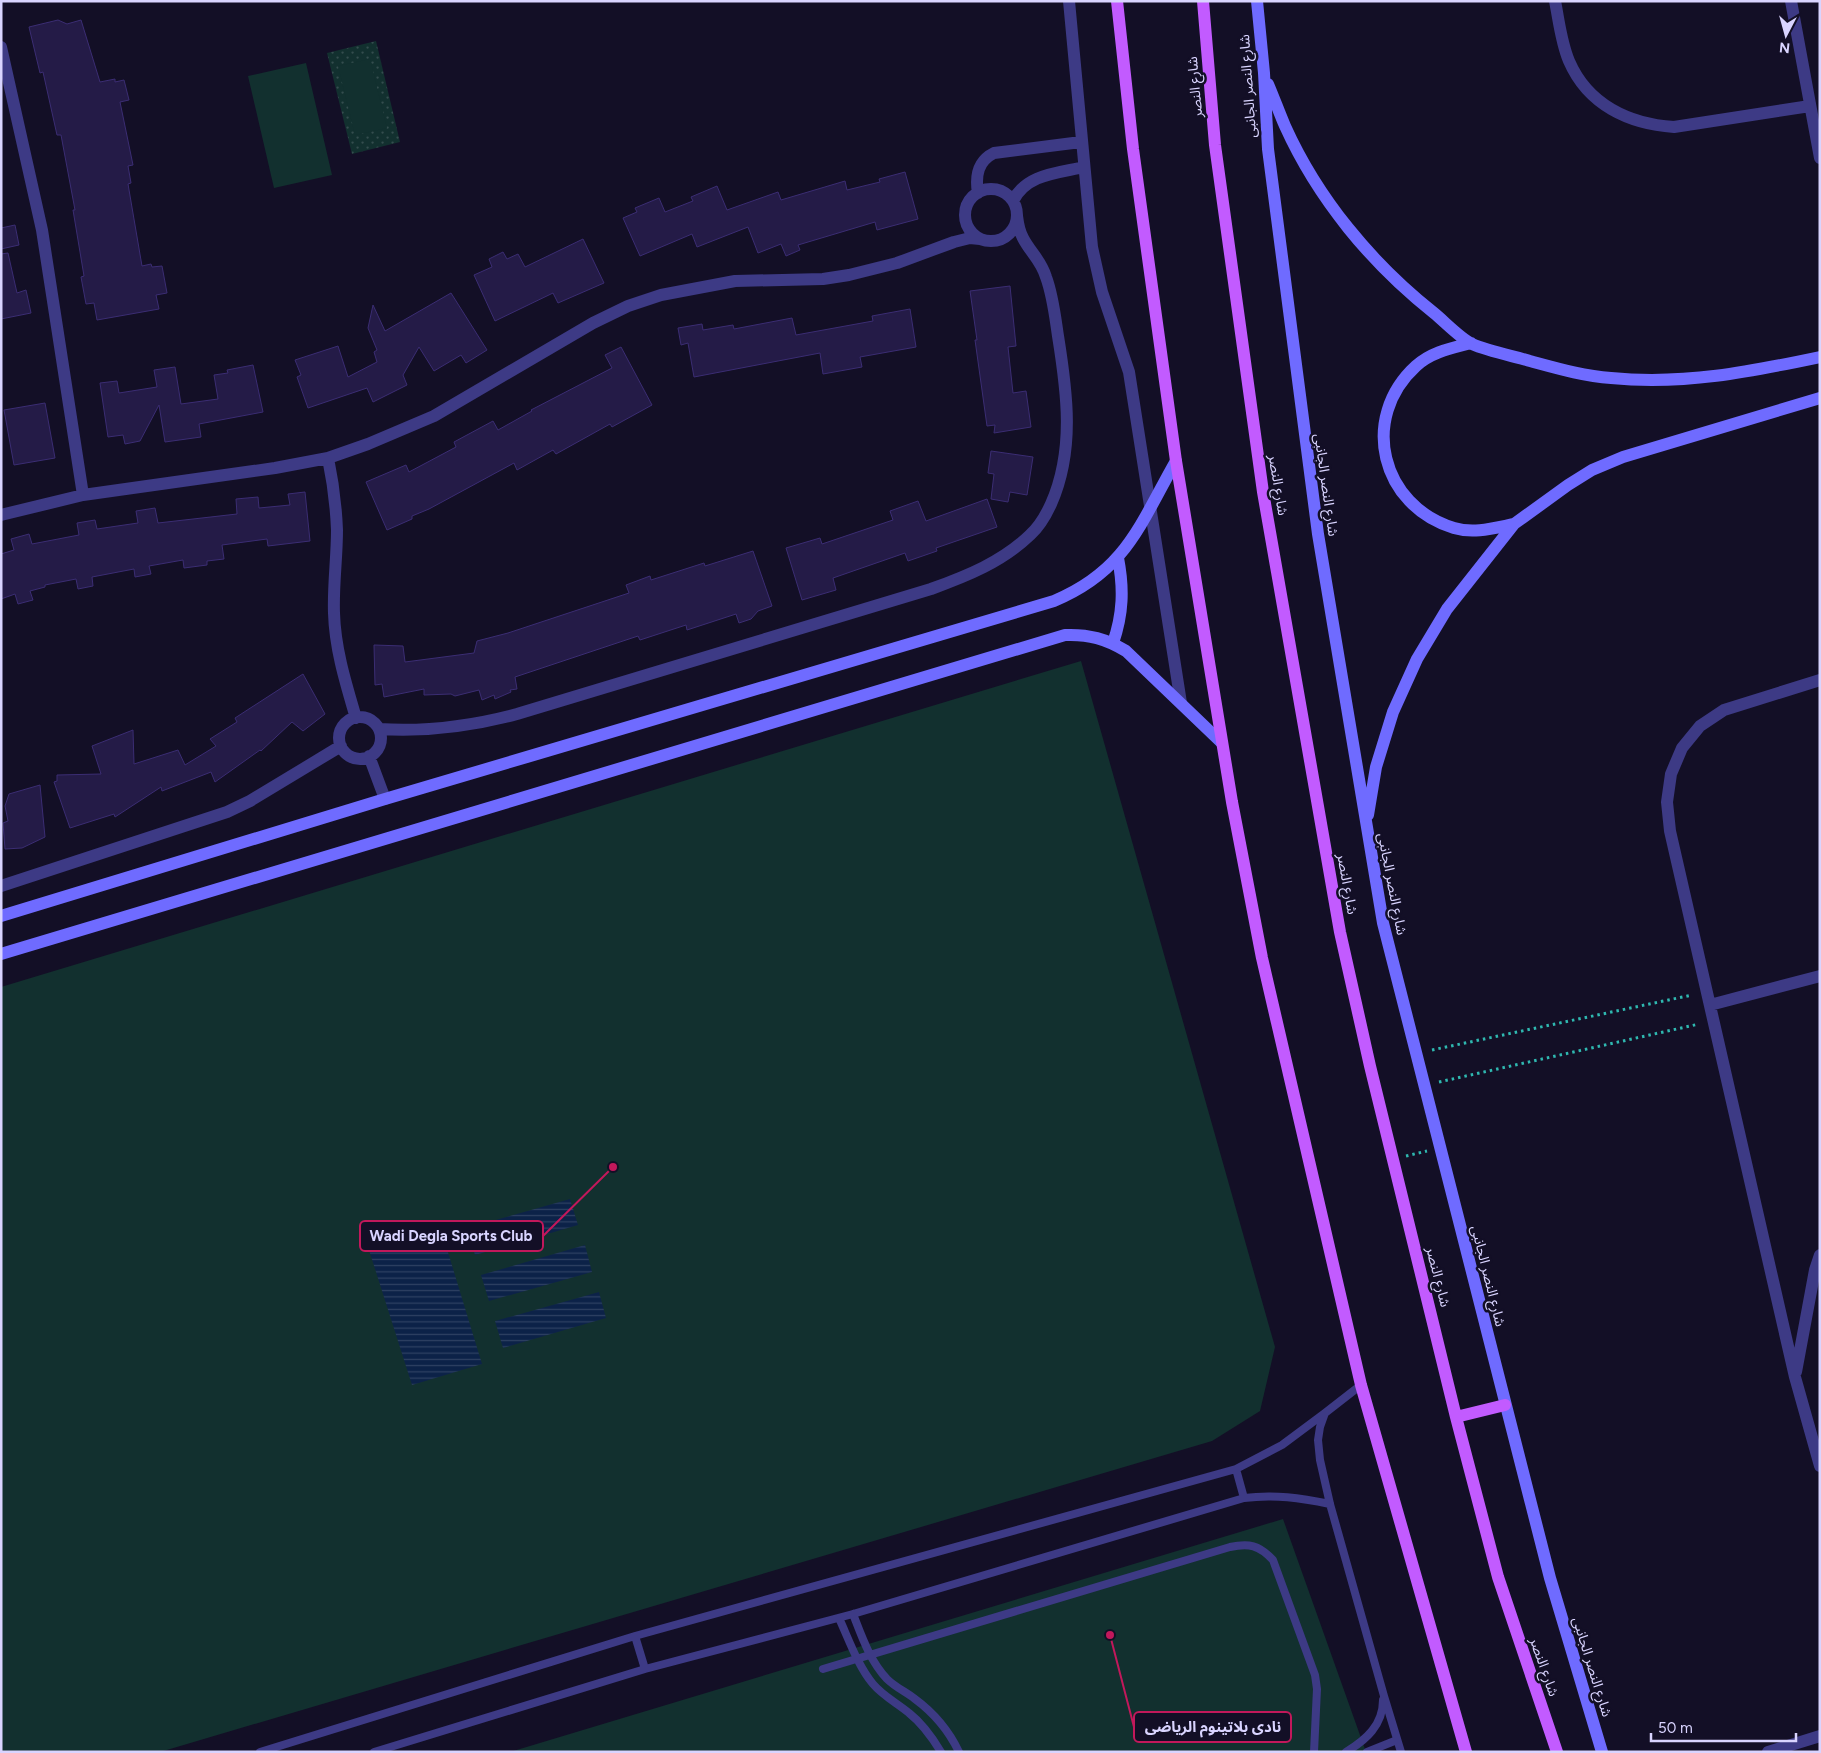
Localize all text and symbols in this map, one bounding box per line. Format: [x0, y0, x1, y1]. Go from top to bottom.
north arrow [1761, 10, 1811, 60]
street label: شارع النصر الجانبى [1236, 34, 1262, 138]
text: N [1778, 38, 1791, 56]
street label: شارع النصر [1184, 56, 1208, 119]
street label: شارع النصر الجانبى [1308, 432, 1342, 538]
street label: شارع النصر [1263, 452, 1291, 517]
street label: شارع النصر الجانبى [1372, 832, 1410, 937]
street label: شارع النصر [1331, 851, 1361, 916]
callout: Wadi Degla Sports Club [360, 1221, 543, 1251]
street label: شارع النصر الجانبى [1465, 1224, 1509, 1329]
text: Wadi Degla Sports Club [370, 1227, 532, 1245]
street label: شارع النصر [1420, 1244, 1454, 1309]
street label: شارع النصر الجانبى [1567, 1615, 1615, 1720]
street label: شارع النصر [1524, 1634, 1562, 1699]
scale bar [1651, 1710, 1796, 1742]
callout: نادى بلاتينوم الرياضى [1134, 1712, 1291, 1742]
text: نادى بلاتينوم الرياضى [1145, 1718, 1281, 1738]
text: 50 m [1658, 1719, 1693, 1737]

